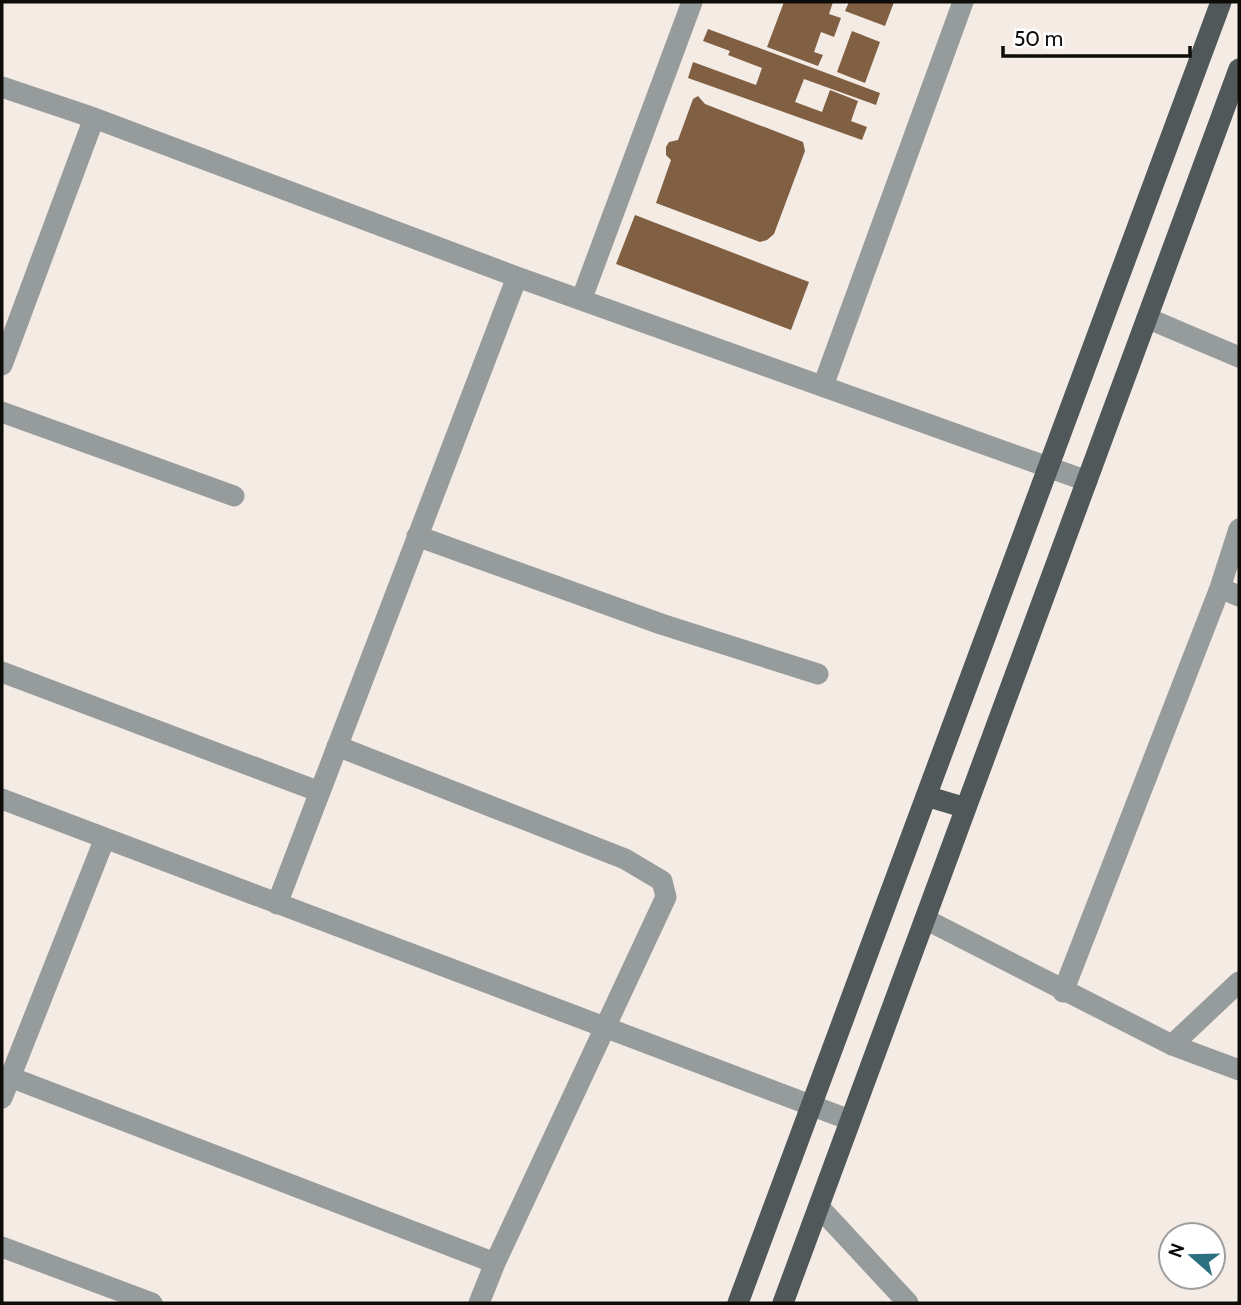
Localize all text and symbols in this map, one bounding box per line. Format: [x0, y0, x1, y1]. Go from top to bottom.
scale bar [1003, 14, 1190, 58]
text: 50 m [1014, 26, 1063, 51]
north arrow [1157, 1221, 1227, 1291]
text: N [1163, 1240, 1190, 1261]

